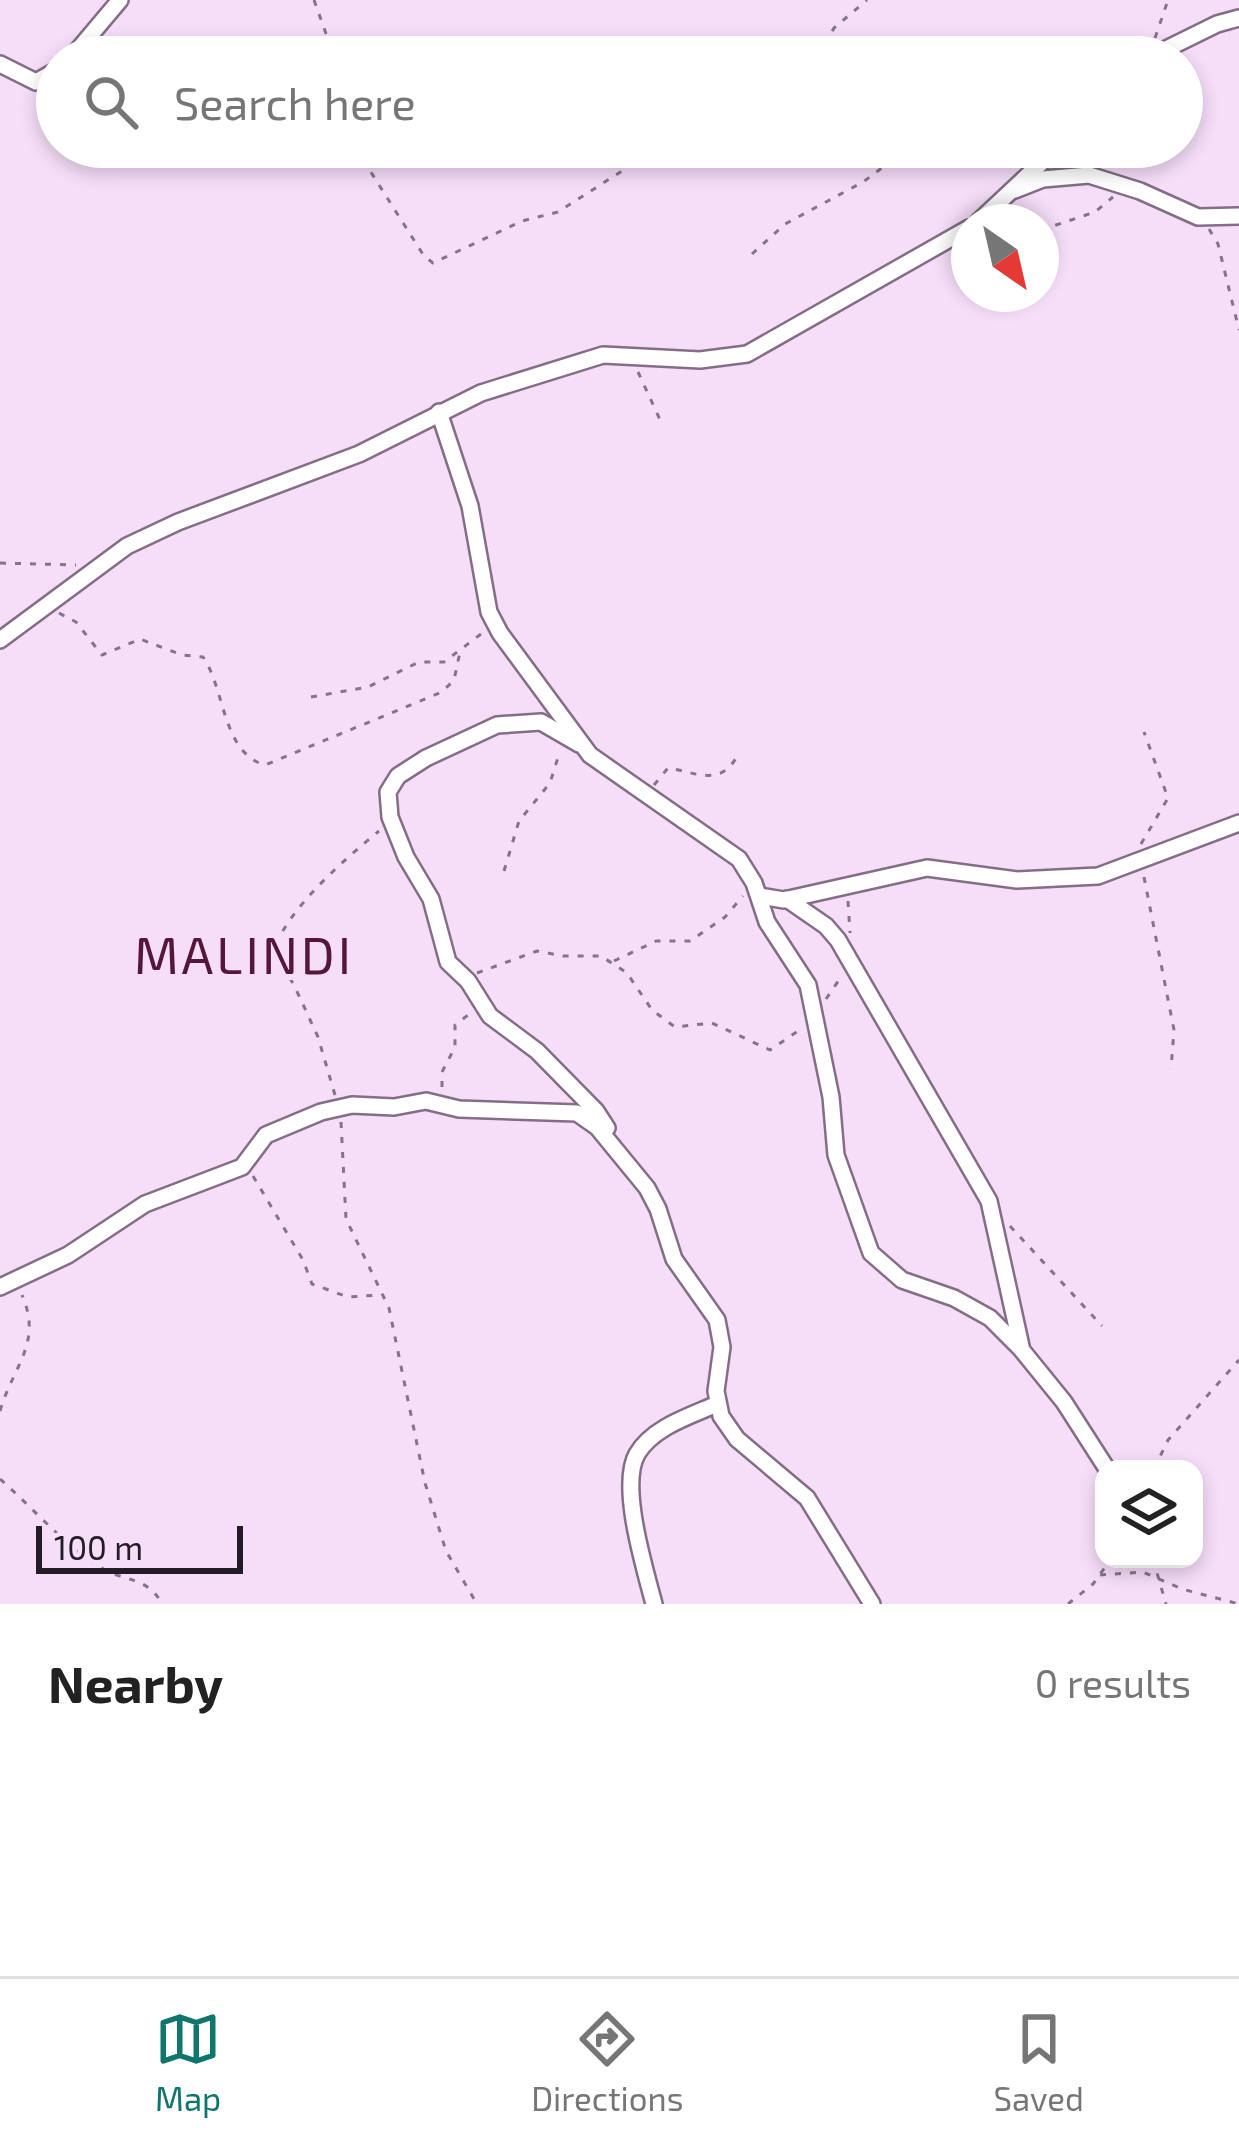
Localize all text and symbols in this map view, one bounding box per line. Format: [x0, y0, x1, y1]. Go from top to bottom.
search box [36, 36, 1203, 168]
icon: search [78, 69, 144, 135]
text: Search here [174, 75, 416, 129]
north arrow [951, 204, 1059, 312]
district label: MALINDI [134, 923, 354, 984]
map controls [1095, 1460, 1203, 1568]
button: layers [1095, 1460, 1203, 1568]
scale bar [36, 1520, 243, 1573]
text: 100 m [54, 1527, 143, 1567]
text: Nearby [48, 1652, 223, 1713]
text: 0 results [1035, 1659, 1191, 1706]
tab: Map [155, 2006, 221, 2118]
tab: Directions [531, 2006, 683, 2118]
tab: Saved [993, 2006, 1084, 2118]

